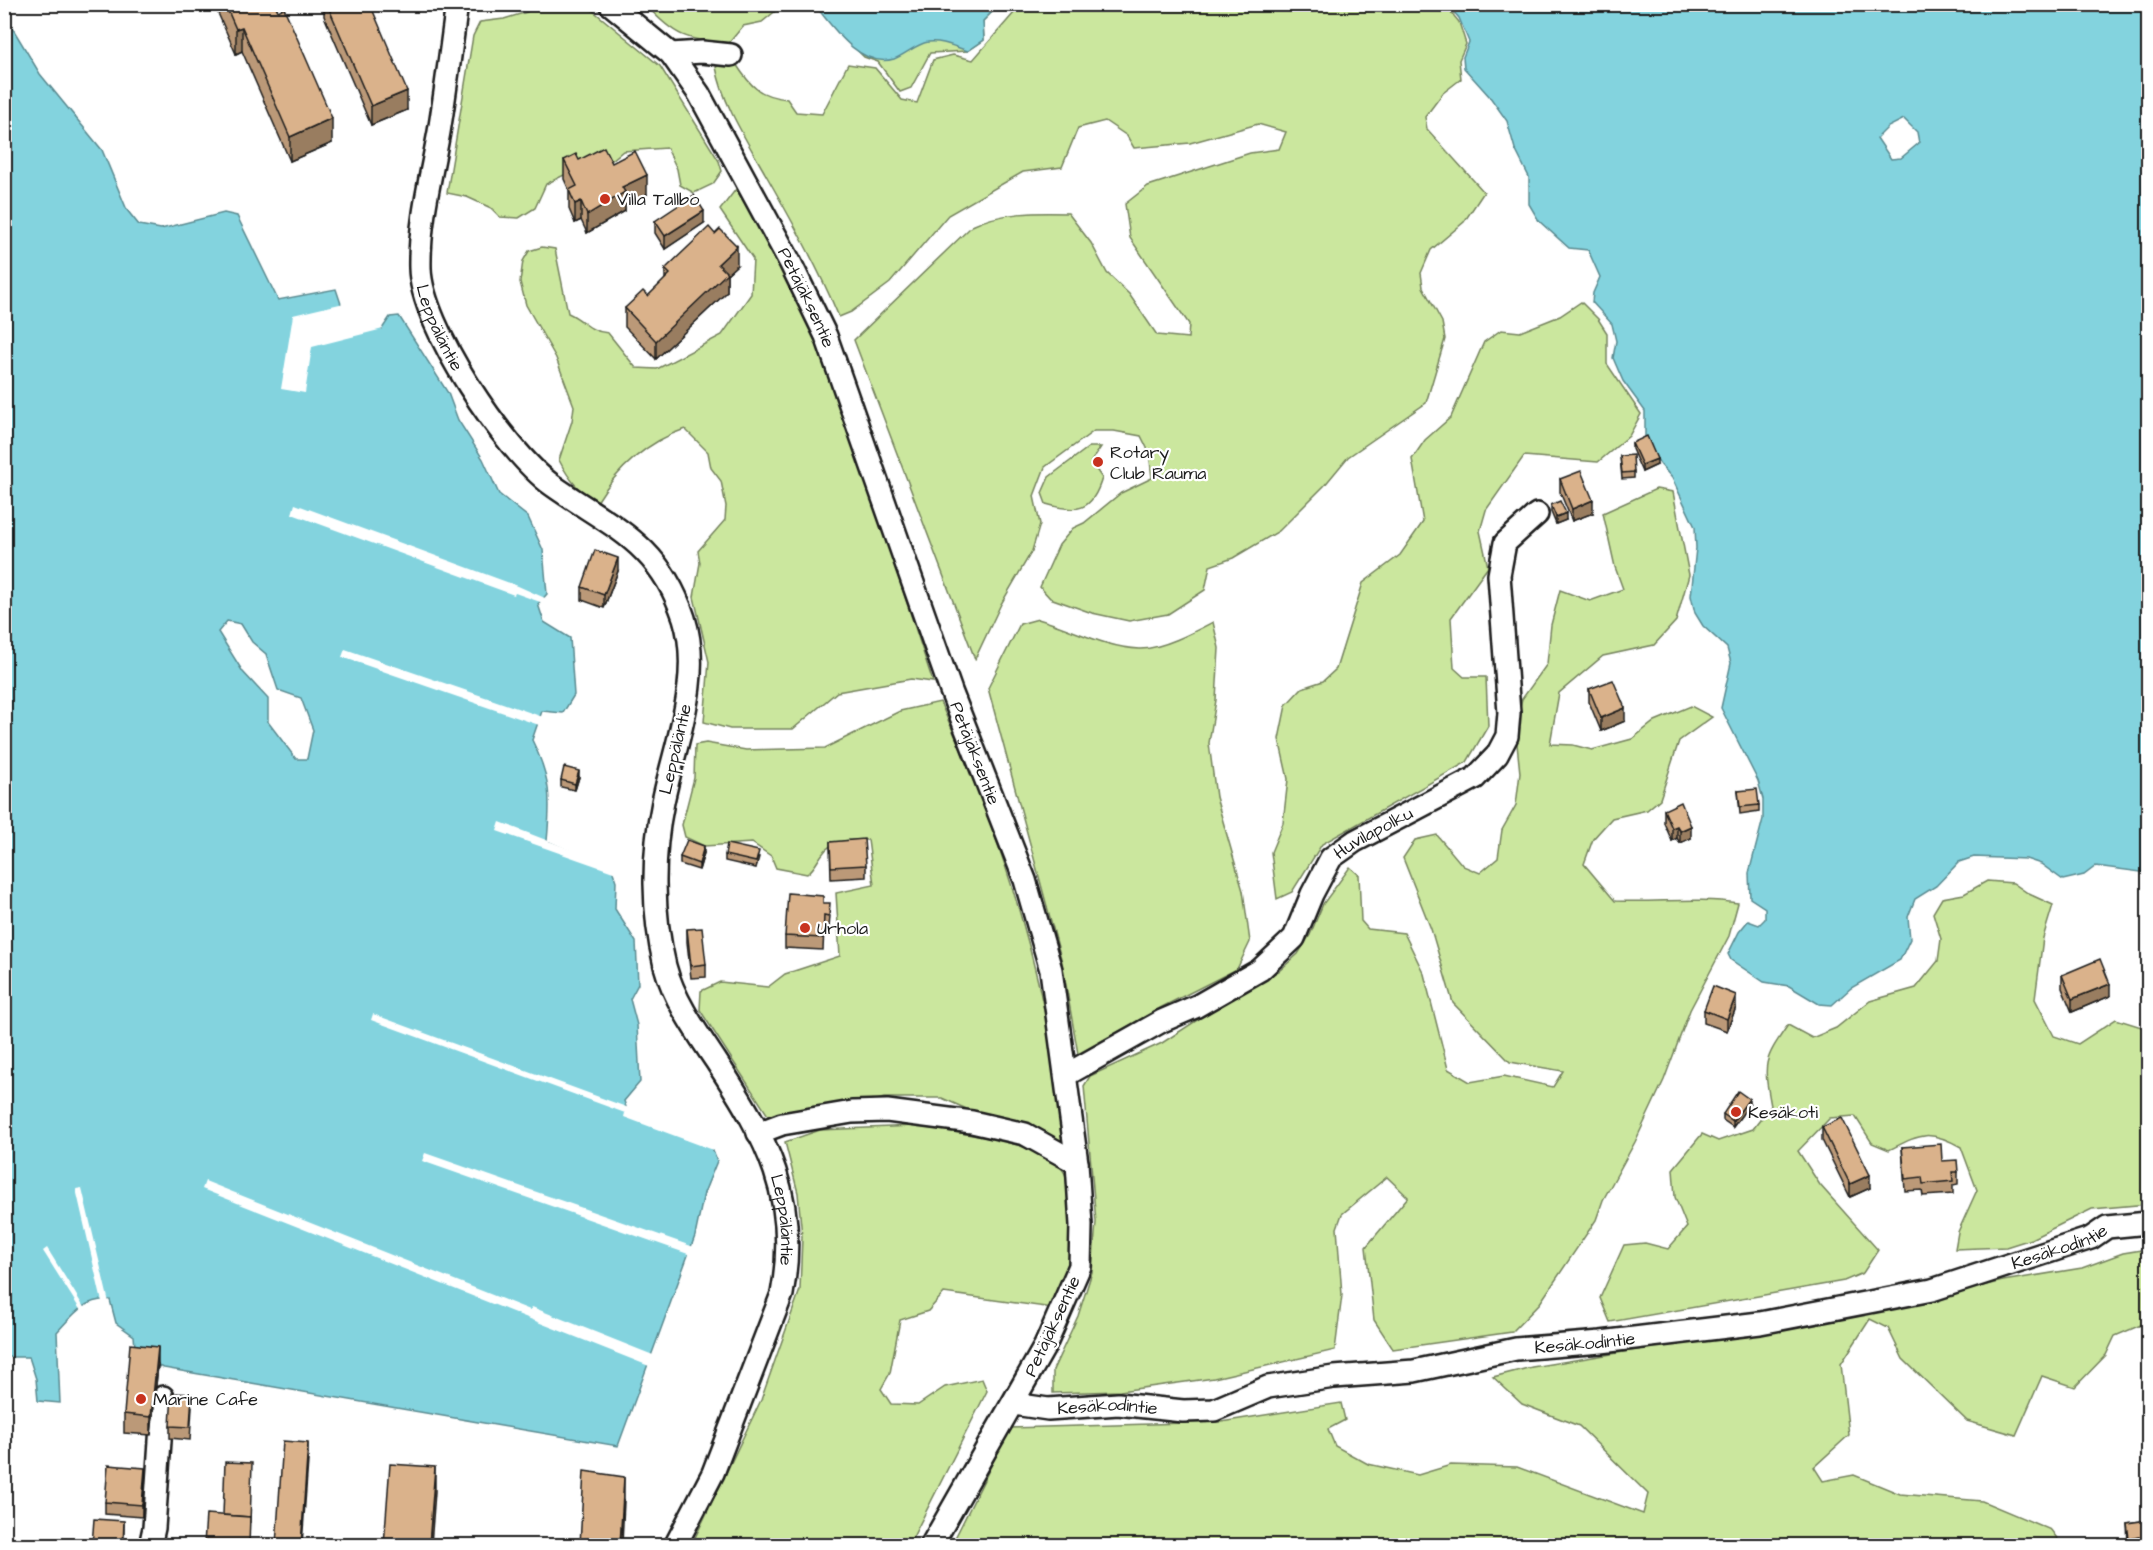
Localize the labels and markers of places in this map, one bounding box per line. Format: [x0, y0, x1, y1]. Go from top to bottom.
place label: Villa Tallbo [617, 187, 699, 212]
marker: Villa Tallbo [598, 192, 612, 206]
place label: Rotary Club Rauma [1110, 440, 1206, 486]
marker: Rotary Club Rauma [1091, 455, 1105, 469]
place label: Urhola [817, 916, 868, 941]
marker: Urhola [798, 921, 812, 935]
place label: Kesäkoti [1748, 1100, 1818, 1125]
marker: Kesäkoti [1729, 1105, 1743, 1119]
place label: Marine Cafe [153, 1387, 258, 1412]
marker: Marine Cafe [134, 1392, 148, 1406]

